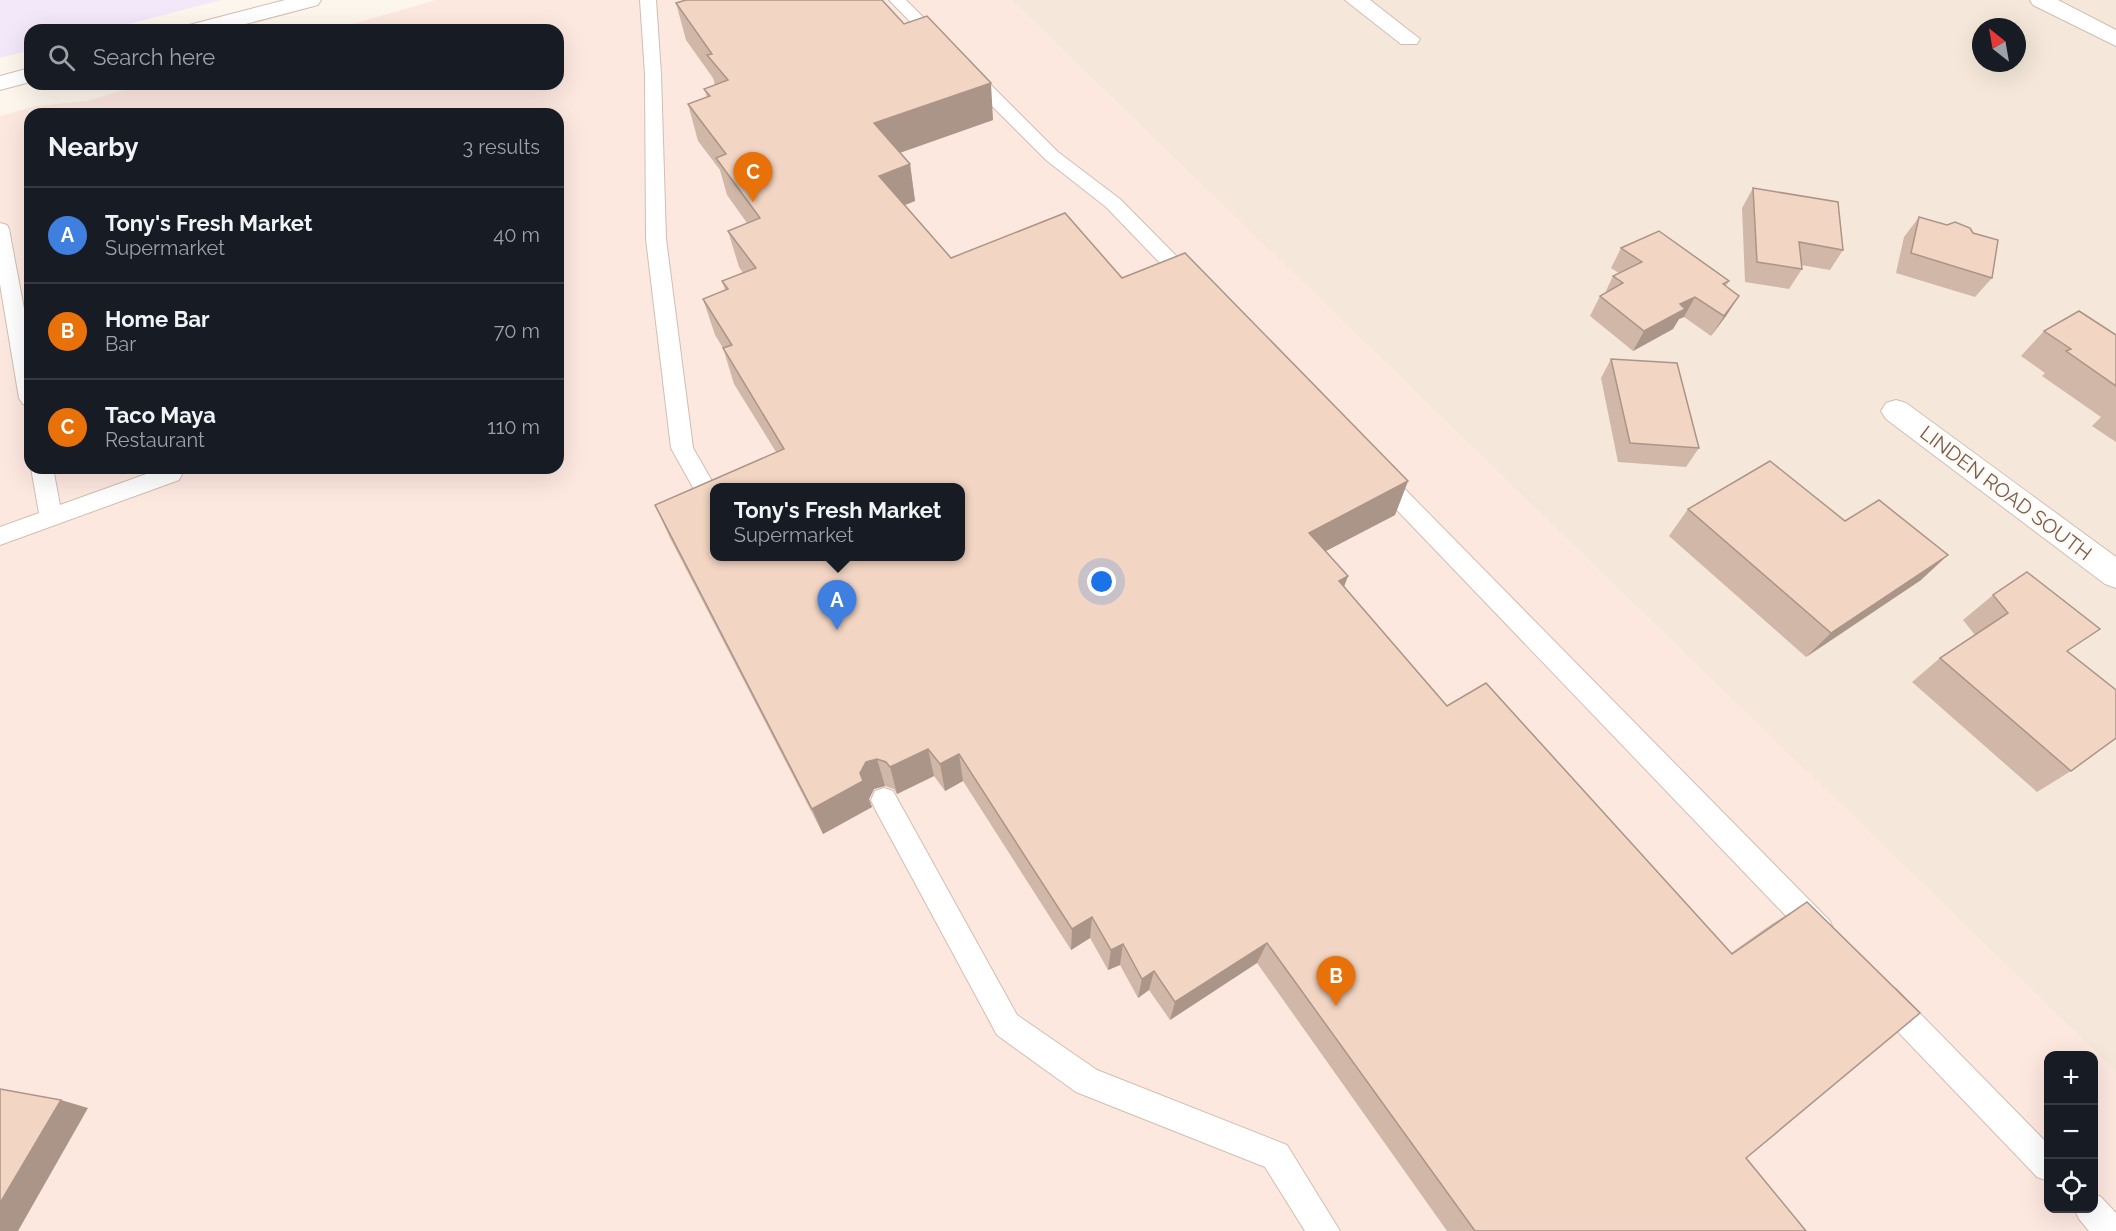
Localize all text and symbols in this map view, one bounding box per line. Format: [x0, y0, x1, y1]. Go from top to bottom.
north arrow [1972, 18, 2026, 72]
search box [24, 24, 564, 90]
icon: search [45, 41, 78, 74]
text: Search here [93, 44, 215, 70]
text: Nearby [48, 132, 138, 162]
text: 3 results [462, 135, 540, 159]
pin: C [734, 152, 772, 202]
text: Tony's Fresh Market [105, 210, 312, 236]
text: A [61, 223, 74, 247]
text: 40 m [493, 223, 540, 247]
text: Supermarket [105, 236, 225, 260]
text: Home Bar [105, 306, 210, 332]
text: B [61, 319, 74, 343]
text: 70 m [494, 319, 540, 343]
text: Bar [105, 332, 136, 356]
text: Taco Maya [105, 402, 216, 428]
text: C [61, 415, 74, 439]
text: 110 m [487, 415, 540, 439]
street label: LINDEN ROAD SOUTH [1915, 421, 2097, 565]
text: Restaurant [105, 428, 205, 452]
popup [710, 483, 965, 561]
text: Tony's Fresh Market [734, 497, 941, 523]
text: Supermarket [734, 523, 854, 547]
your location [1087, 567, 1116, 596]
pin: A [818, 580, 856, 630]
pin: B [1316, 956, 1356, 1006]
map controls [2044, 1051, 2098, 1213]
button: + [2044, 1051, 2098, 1105]
button: − [2044, 1105, 2098, 1159]
button: locate [2044, 1159, 2098, 1213]

